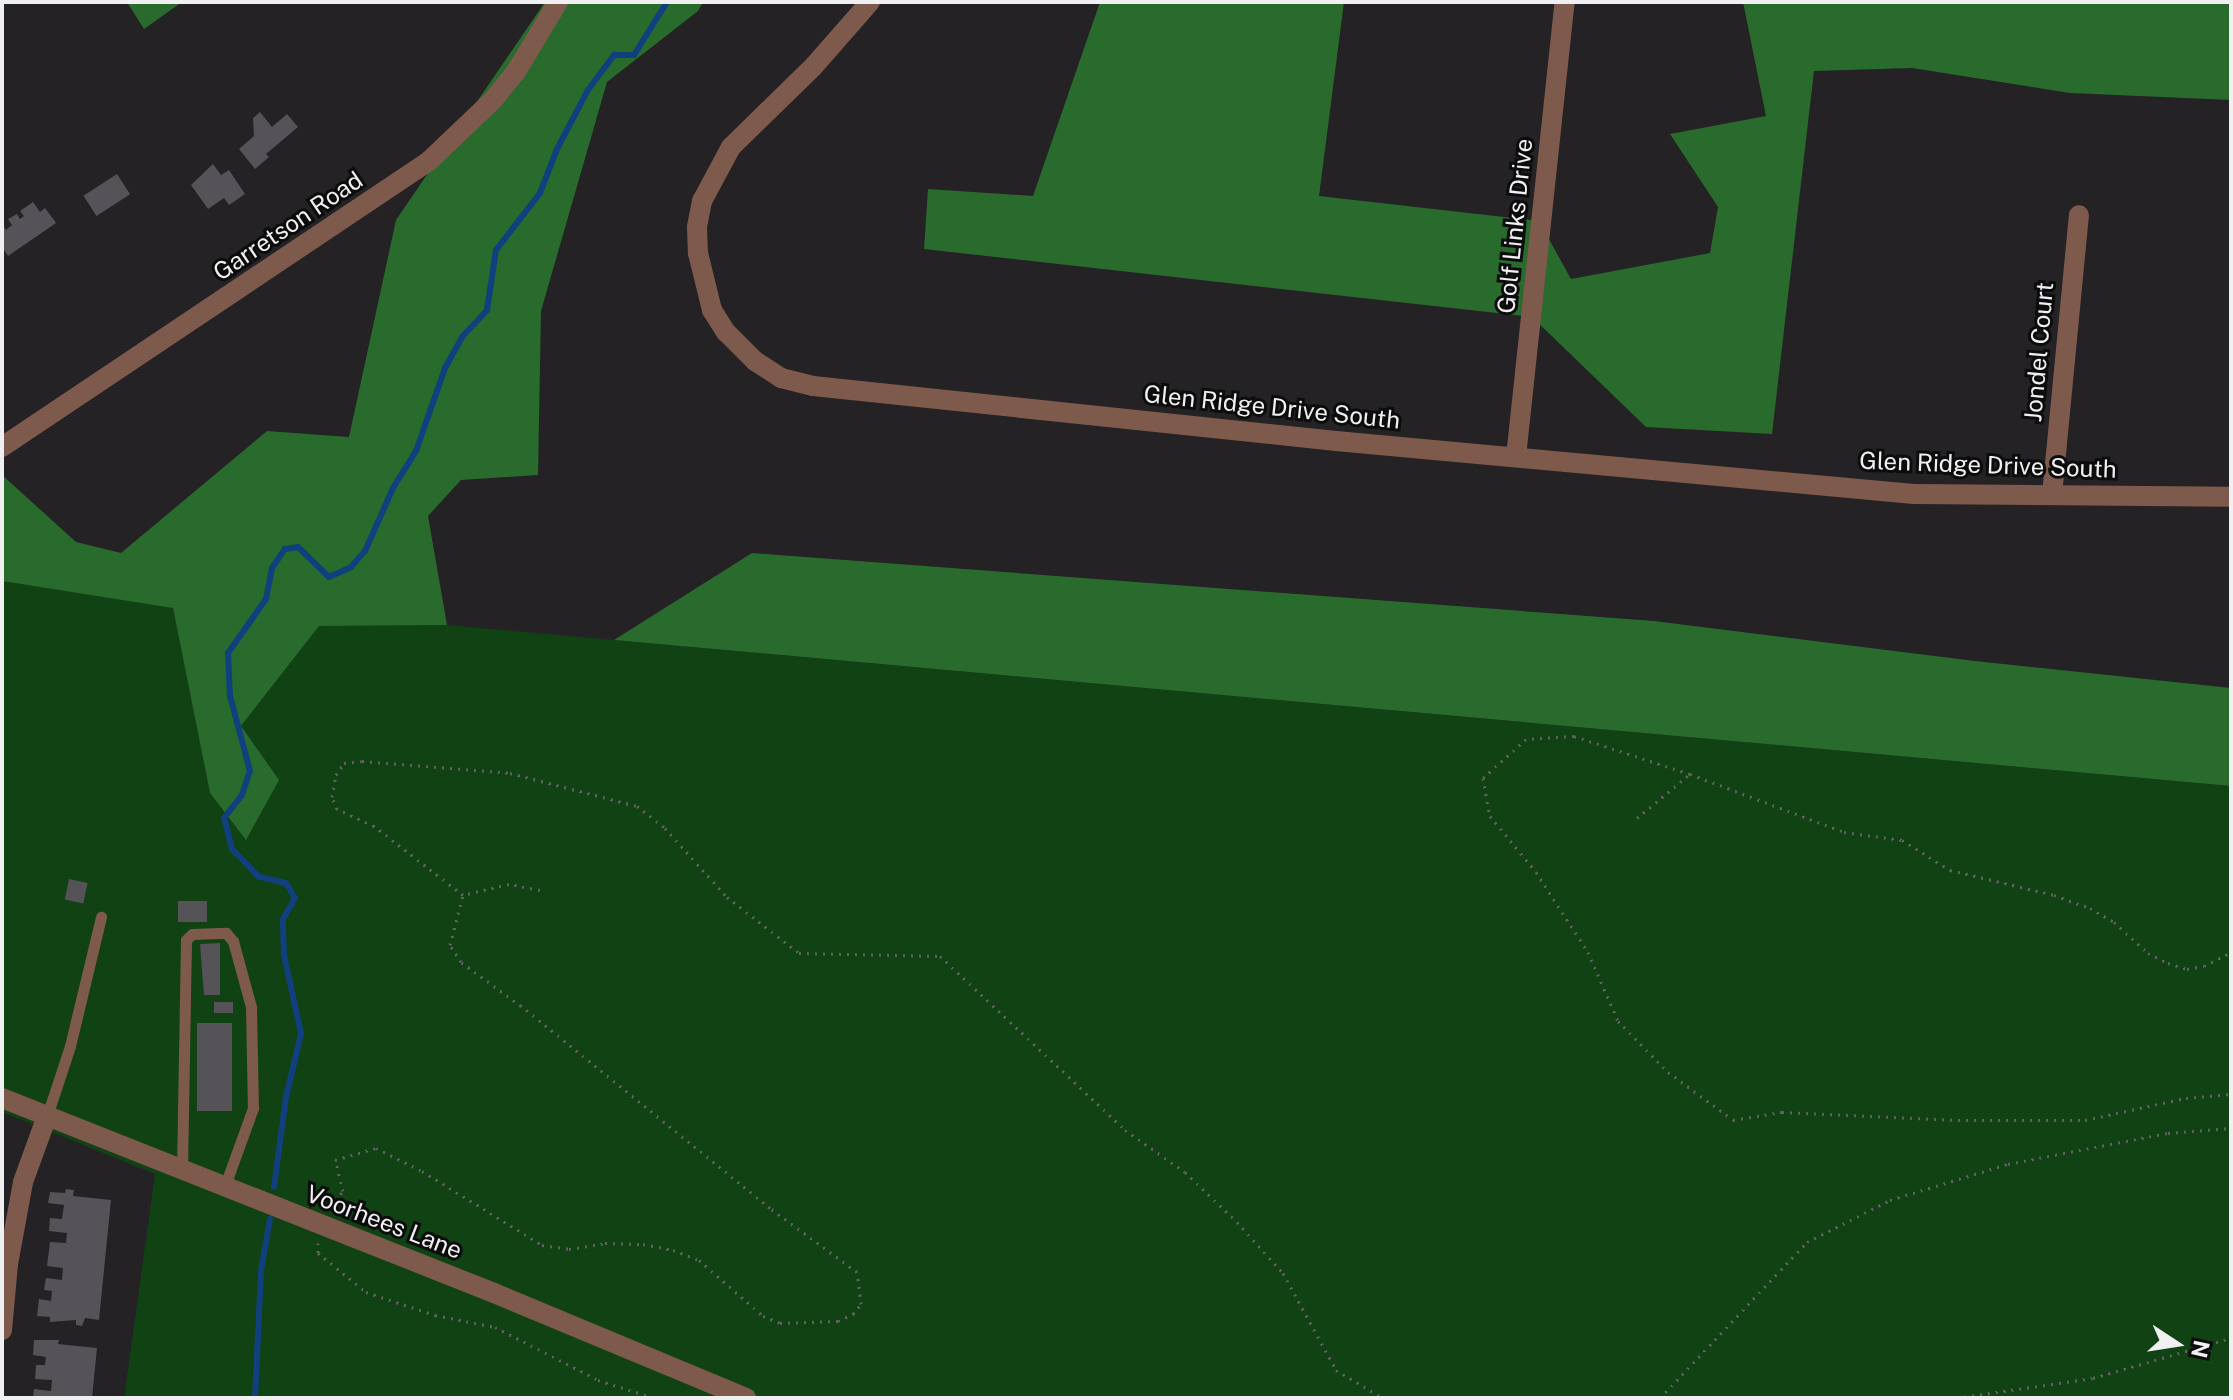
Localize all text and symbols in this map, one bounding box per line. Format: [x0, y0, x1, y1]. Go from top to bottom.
street label: Golf Links Drive [1492, 137, 1538, 315]
street label: Garretson Road [208, 165, 368, 287]
street label: Jondel Court [2019, 281, 2059, 423]
street label: Glen Ridge Drive South [1142, 379, 1402, 435]
street label: Glen Ridge Drive South [1859, 446, 2117, 484]
street label: Voorhees Lane [302, 1179, 466, 1265]
north arrow [2137, 1304, 2217, 1384]
text: N [2186, 1338, 2215, 1360]

